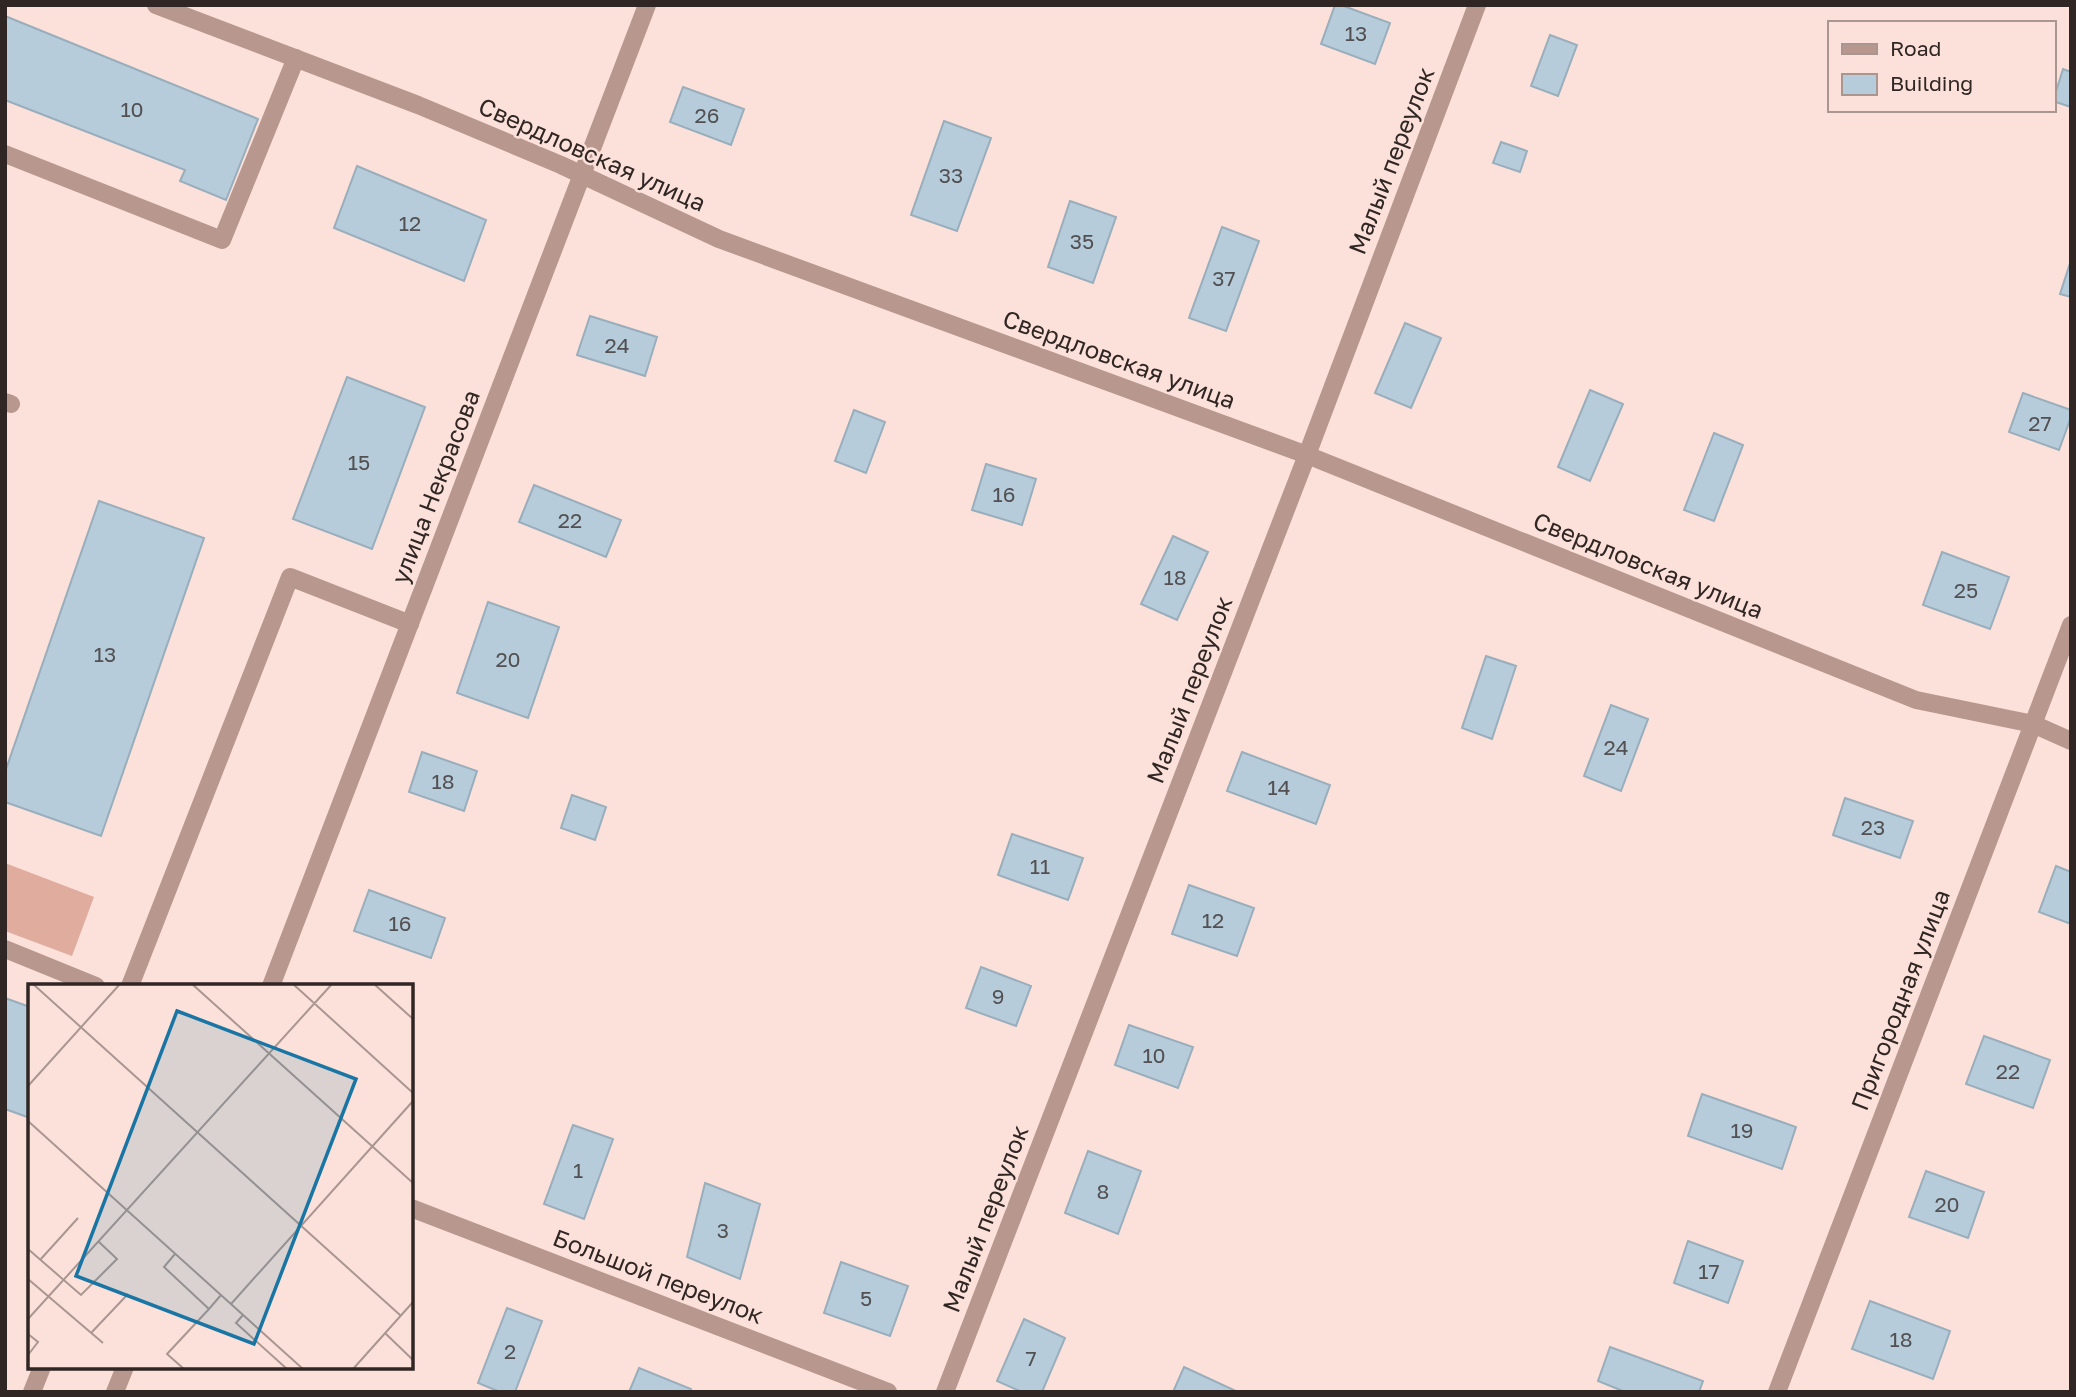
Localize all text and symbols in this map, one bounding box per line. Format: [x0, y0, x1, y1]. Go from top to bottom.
house number: 13 [1345, 20, 1367, 46]
legend [1828, 21, 2055, 112]
text: Road [1890, 35, 1941, 61]
street label: Малый переулок [1342, 63, 1440, 258]
text: Building [1890, 70, 1973, 96]
street label: Свердловская улица [475, 90, 711, 217]
house number: 10 [120, 96, 144, 122]
house number: 26 [695, 102, 719, 128]
house number: 33 [939, 162, 963, 188]
house number: 12 [399, 210, 421, 236]
house number: 35 [1070, 228, 1094, 254]
house number: 37 [1212, 265, 1236, 291]
street label: Свердловская улица [999, 303, 1240, 414]
house number: 24 [605, 332, 630, 358]
street label: улица Некрасова [384, 385, 485, 587]
house number: 27 [2028, 410, 2052, 436]
house number: 15 [348, 449, 370, 475]
house number: 16 [993, 481, 1015, 507]
street label: Свердловская улица [1529, 505, 1768, 624]
house number: 22 [558, 507, 582, 533]
house number: 18 [1164, 564, 1187, 590]
house number: 25 [1954, 577, 1978, 603]
street label: Малый переулок [1140, 592, 1238, 787]
house number: 13 [94, 641, 116, 667]
house number: 20 [495, 646, 521, 672]
house number: 24 [1604, 734, 1629, 760]
house number: 18 [432, 768, 455, 794]
house number: 14 [1268, 774, 1291, 800]
house number: 23 [1861, 814, 1885, 840]
house number: 11 [1030, 853, 1050, 879]
street label: Пригородная улица [1844, 885, 1955, 1114]
house number: 12 [1202, 907, 1224, 933]
house number: 16 [389, 910, 411, 936]
house number: 9 [992, 983, 1004, 1009]
inset map [28, 984, 413, 1369]
house number: 10 [1142, 1042, 1166, 1068]
house number: 22 [1996, 1058, 2020, 1084]
house number: 19 [1731, 1117, 1753, 1143]
street label: Малый переулок [936, 1121, 1034, 1316]
house number: 1 [573, 1157, 583, 1183]
house number: 8 [1097, 1178, 1109, 1204]
house number: 20 [1934, 1191, 1960, 1217]
house number: 3 [717, 1217, 729, 1243]
street label: Большой переулок [549, 1222, 768, 1329]
house number: 17 [1698, 1258, 1720, 1284]
house number: 5 [860, 1285, 872, 1311]
house number: 18 [1890, 1326, 1913, 1352]
house number: 2 [504, 1338, 516, 1364]
house number: 7 [1025, 1345, 1037, 1371]

